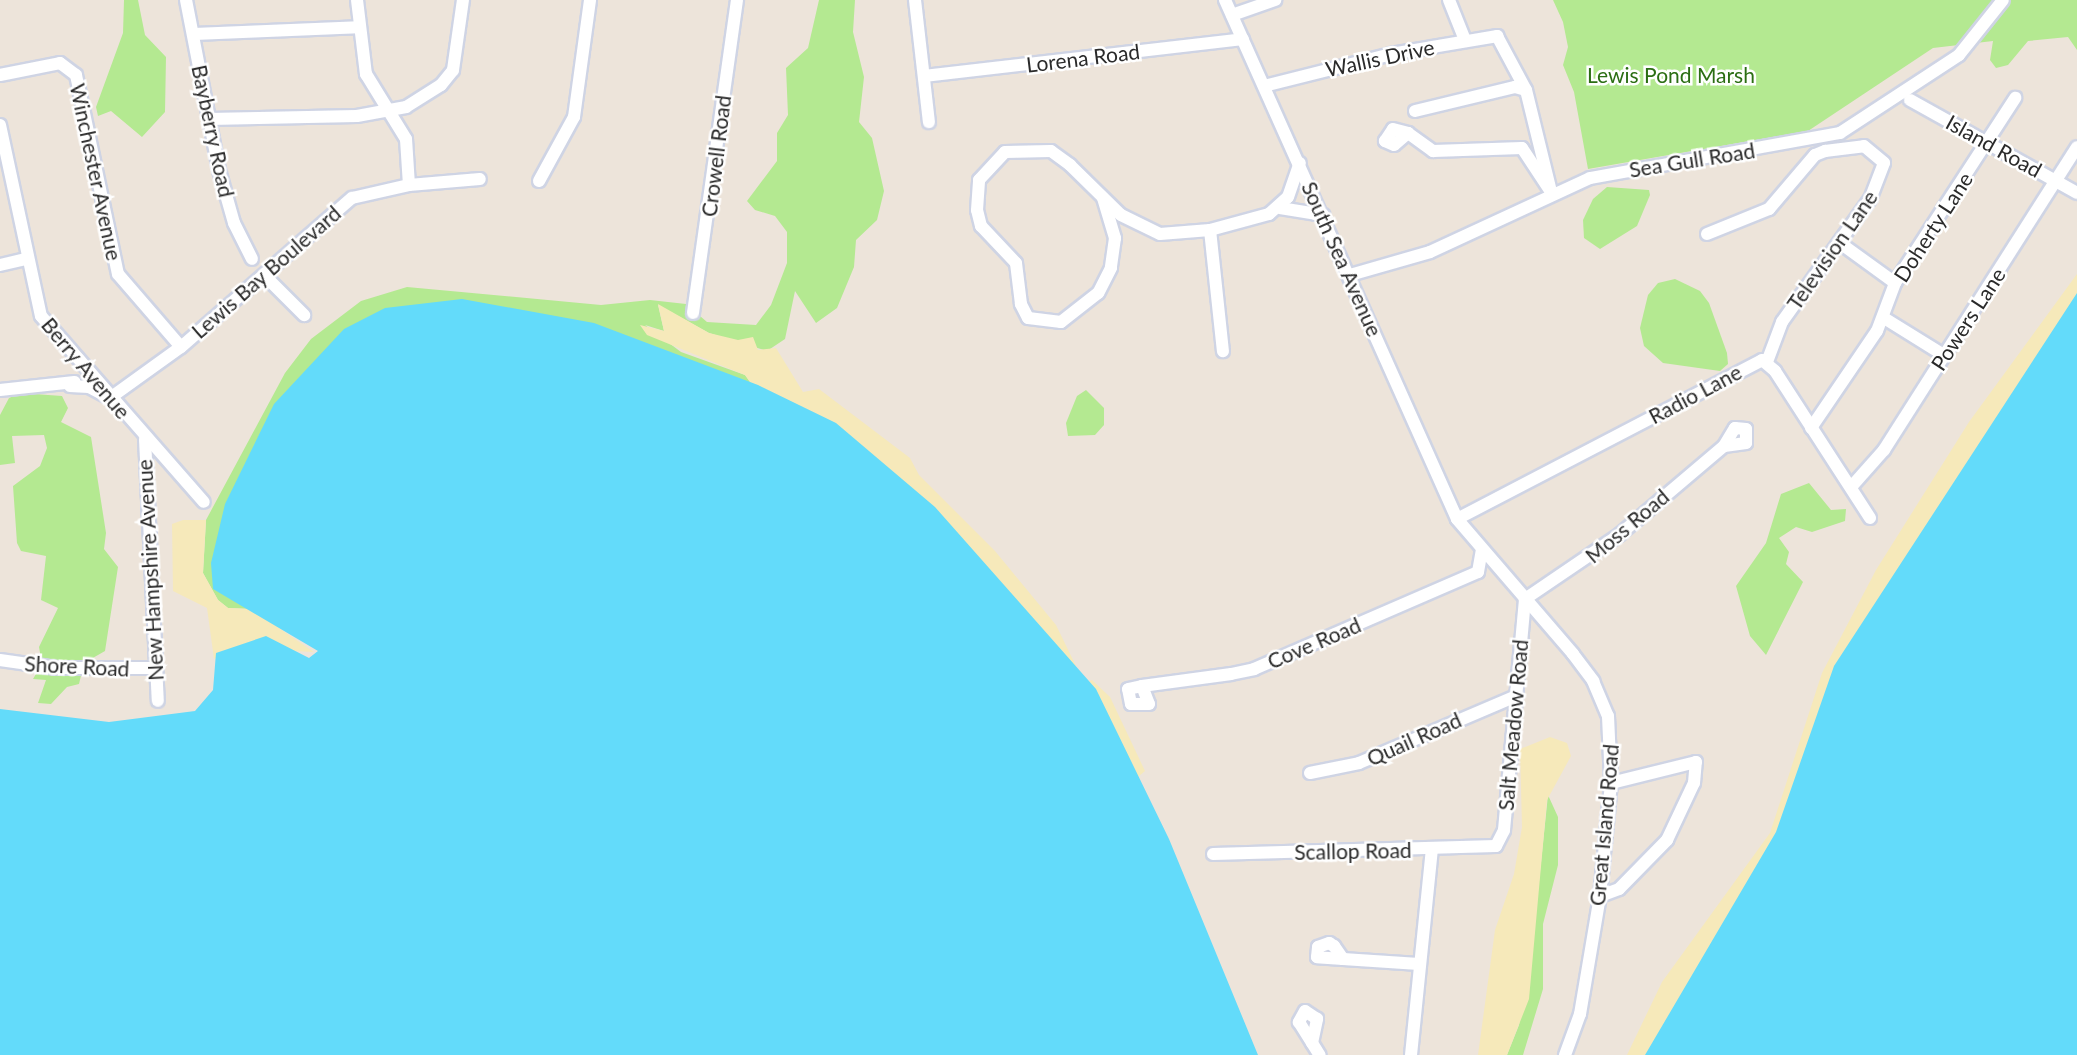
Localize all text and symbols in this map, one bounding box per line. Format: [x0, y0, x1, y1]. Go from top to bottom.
street label: Wallis Drive [1323, 34, 1437, 82]
street label: Lorena Road [1025, 39, 1141, 77]
street label: Bayberry Road [187, 62, 239, 200]
park label: Lewis Pond Marsh [1587, 62, 1755, 88]
street label: Winchester Avenue [65, 81, 127, 263]
street label: Crowell Road [696, 94, 736, 218]
street label: Island Road [1942, 109, 2046, 183]
street label: Sea Gull Road [1627, 138, 1757, 182]
street label: Doherty Lane [1888, 167, 1978, 287]
street label: South Sea Avenue [1296, 177, 1388, 341]
street label: Television Lane [1782, 186, 1882, 314]
street label: Lewis Bay Boulevard [186, 200, 346, 344]
street label: Powers Lane [1925, 263, 2011, 375]
street label: Berry Avenue [36, 312, 136, 424]
street label: Radio Lane [1644, 359, 1746, 429]
street label: New Hampshire Avenue [132, 458, 168, 682]
street label: Moss Road [1580, 484, 1674, 568]
street label: Cove Road [1264, 612, 1364, 674]
street label: Salt Meadow Road [1493, 638, 1533, 812]
street label: Shore Road [24, 651, 130, 681]
street label: Quail Road [1363, 707, 1465, 771]
street label: Great Island Road [1584, 743, 1624, 907]
street label: Scallop Road [1294, 837, 1412, 865]

